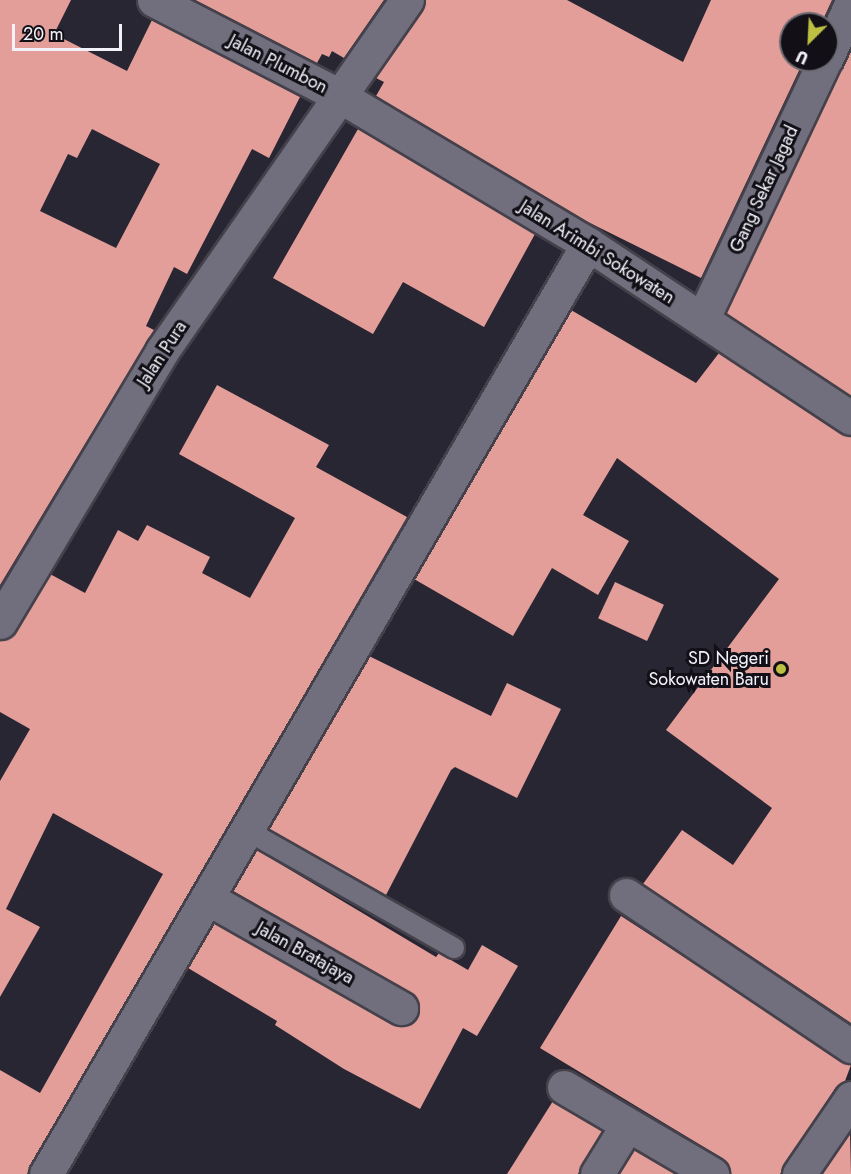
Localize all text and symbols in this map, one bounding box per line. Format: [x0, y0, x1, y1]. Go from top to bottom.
scale bar [15, 12, 124, 50]
north arrow [779, 12, 839, 72]
text: 20 m [23, 21, 63, 47]
street label: Jalan Plumbon [225, 30, 331, 98]
text: U [792, 44, 812, 70]
street label: Gang Sekar Jagad [725, 122, 803, 256]
street label: Jalan Arimbi Sokowaten [516, 196, 678, 308]
street label: Jalan Pura [133, 317, 191, 391]
place label: SD Negeri Sokowaten Baru [648, 648, 769, 690]
marker: SD Negeri Sokowaten Baru [774, 662, 788, 676]
street label: Jalan Bratajaya [252, 917, 358, 989]

